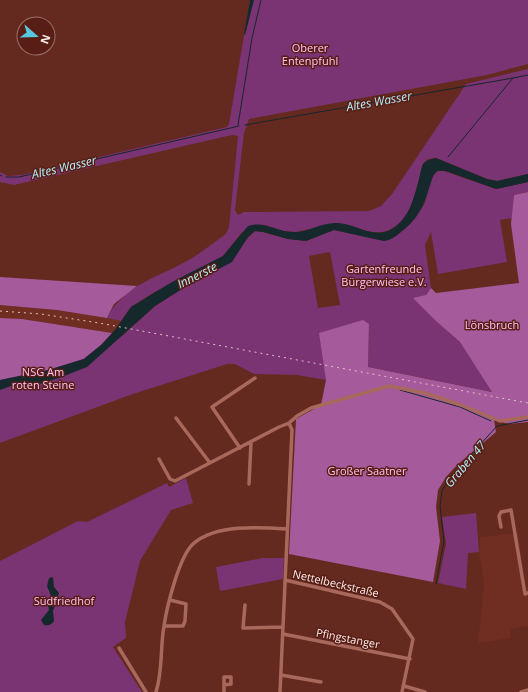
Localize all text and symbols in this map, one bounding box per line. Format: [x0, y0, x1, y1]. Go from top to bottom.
north arrow [16, 16, 56, 56]
text: N [37, 33, 54, 46]
park label: Oberer Entenpfuhl [282, 40, 338, 68]
water label: Altes Wasser [344, 87, 414, 115]
water label: Altes Wasser [29, 151, 99, 183]
water label: Innerste [174, 258, 220, 292]
park label: Gartenfreunde Bürgerwiese e.V. [341, 261, 427, 289]
park label: Lönsbruch [465, 317, 519, 332]
park label: NSG Am roten Steine [12, 364, 74, 392]
water label: Graben 47 [441, 437, 490, 491]
park label: Großer Saatner [327, 463, 407, 478]
street label: Nettelbeckstraße [291, 566, 381, 600]
park label: Südfriedhof [34, 593, 96, 608]
street label: Pfingstanger [315, 624, 382, 652]

